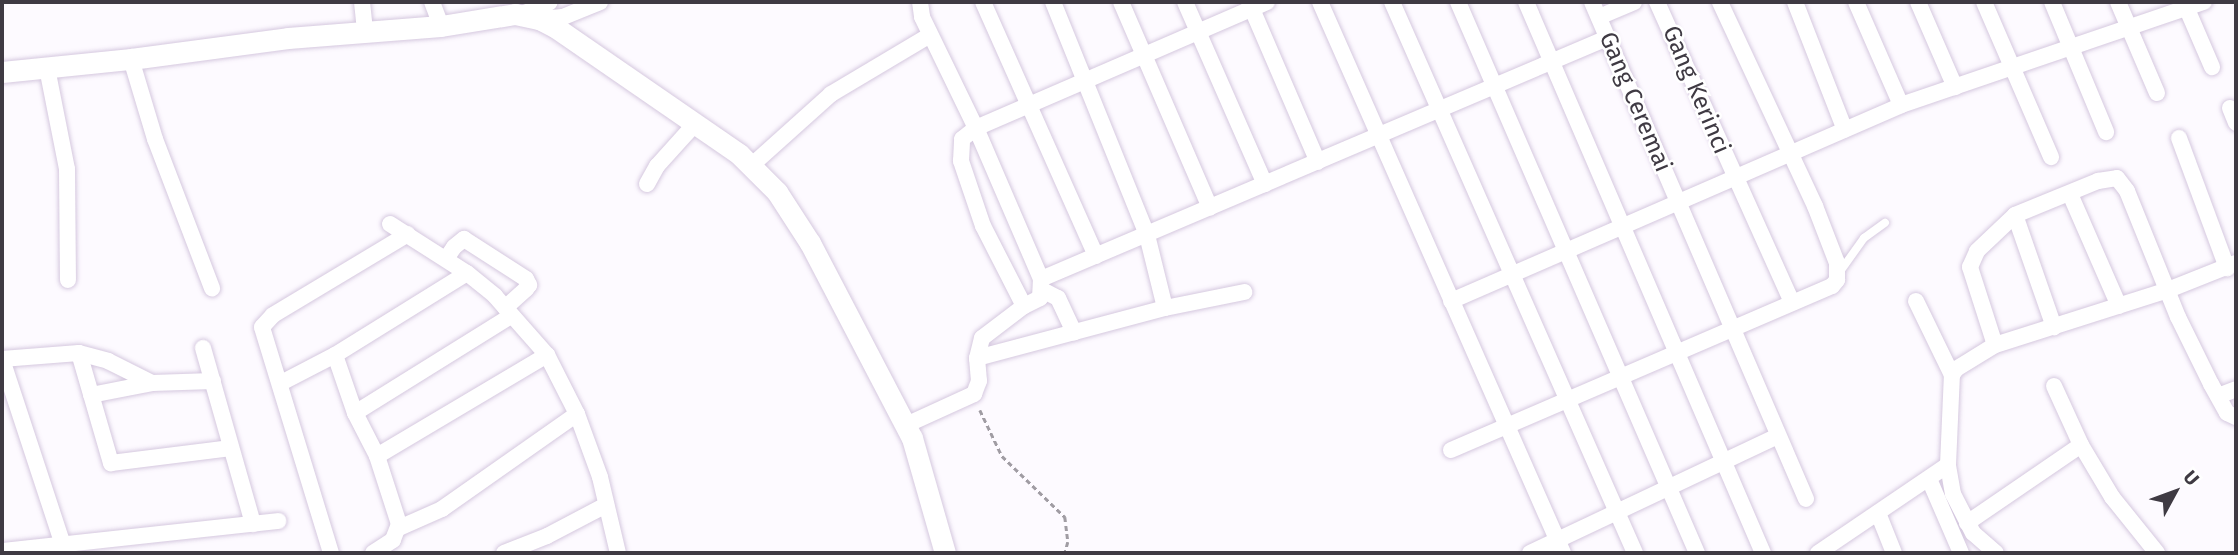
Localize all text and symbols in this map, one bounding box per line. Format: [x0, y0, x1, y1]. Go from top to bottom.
street label: Gang Kerinci [1656, 22, 1736, 158]
street label: Gang Ceremai [1593, 28, 1677, 176]
north arrow [2140, 457, 2210, 527]
text: U [2178, 466, 2204, 490]

